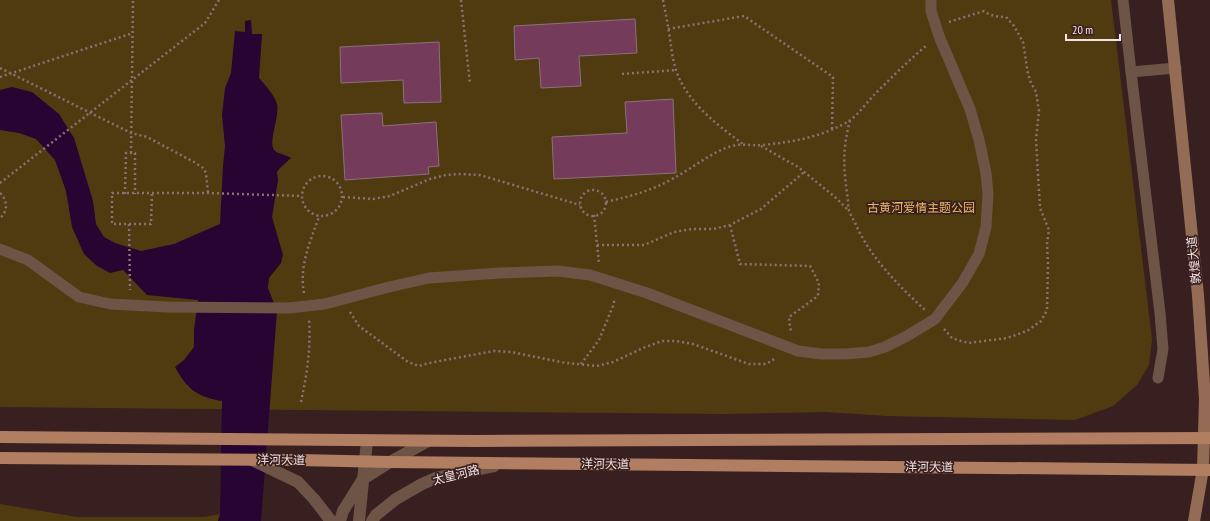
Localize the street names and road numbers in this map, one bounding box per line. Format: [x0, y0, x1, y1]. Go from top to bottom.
street label: 敦煌大道 [1184, 235, 1203, 285]
street label: 洋河大道 [257, 452, 305, 467]
street label: 洋河大道 [581, 456, 629, 471]
street label: 洋河大道 [905, 459, 953, 474]
street label: 太皇河路 [431, 461, 481, 488]

